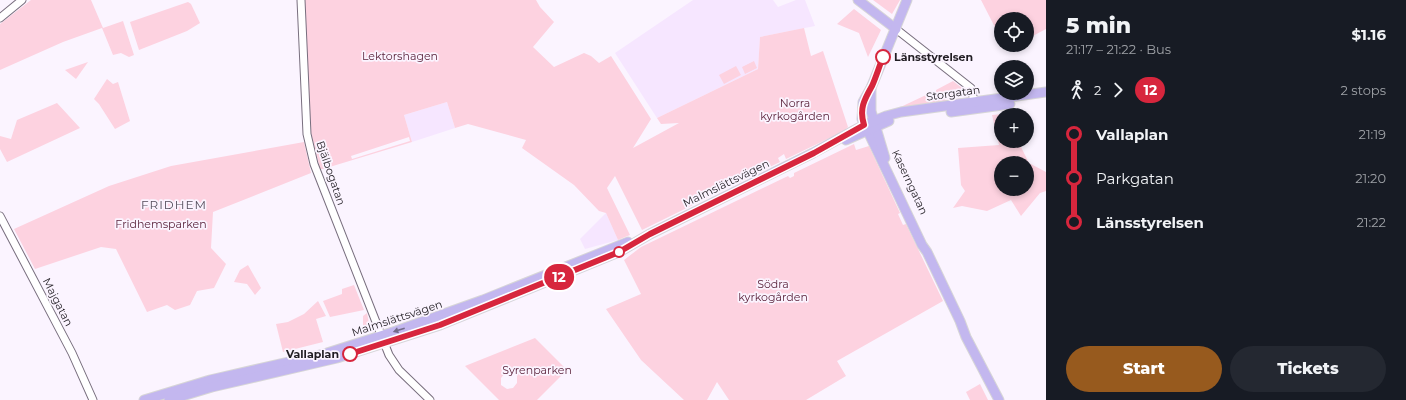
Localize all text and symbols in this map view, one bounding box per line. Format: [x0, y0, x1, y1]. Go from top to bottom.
map controls [994, 12, 1034, 196]
button: locate [994, 12, 1034, 52]
text: 5 min [1066, 12, 1131, 39]
text: $1.16 [1352, 25, 1386, 44]
text: 21:17 – 21:22 · Bus [1066, 41, 1171, 57]
park label: Lektorshagen [362, 49, 438, 63]
marker: Länsstyrelsen [875, 49, 891, 65]
place label: Länsstyrelsen [894, 50, 973, 64]
button: layers [994, 60, 1034, 100]
icon: walk [1066, 79, 1088, 101]
icon: forward [1107, 79, 1129, 101]
text: 12 [1143, 81, 1157, 99]
street label: Storgatan [925, 82, 981, 104]
text: 2 [1094, 82, 1101, 98]
text: 2 stops [1341, 82, 1386, 98]
park label: Norra kyrkogården [760, 96, 830, 123]
button: + [994, 108, 1034, 148]
text: Vallaplan [1096, 125, 1168, 144]
text: 21:19 [1359, 126, 1386, 142]
street label: Bjälbogatan [313, 139, 349, 207]
street label: Kaserngatan [889, 147, 931, 217]
street label: Malmslättsvägen [681, 156, 771, 210]
button: − [994, 156, 1034, 196]
text: Parkgatan [1096, 169, 1174, 188]
text: 21:20 [1355, 170, 1386, 186]
district label: FRIDHEM [141, 197, 207, 212]
text: Länsstyrelsen [1096, 213, 1204, 232]
text: 21:22 [1356, 214, 1386, 230]
park label: Fridhemsparken [115, 217, 207, 231]
unlabelled marker [613, 246, 625, 258]
line badge: 12 [541, 264, 577, 290]
text: 12 [552, 268, 566, 286]
street label: Majgatan [40, 276, 76, 328]
park label: Södra kyrkogården [738, 277, 808, 304]
street label: Malmslättsvägen [350, 297, 444, 339]
one-way arrow [392, 327, 404, 333]
marker: Vallaplan [342, 346, 358, 362]
button: Start [1066, 346, 1222, 392]
button: Tickets [1230, 346, 1386, 392]
place label: Vallaplan [285, 347, 339, 361]
park label: Syrenparken [502, 363, 572, 377]

